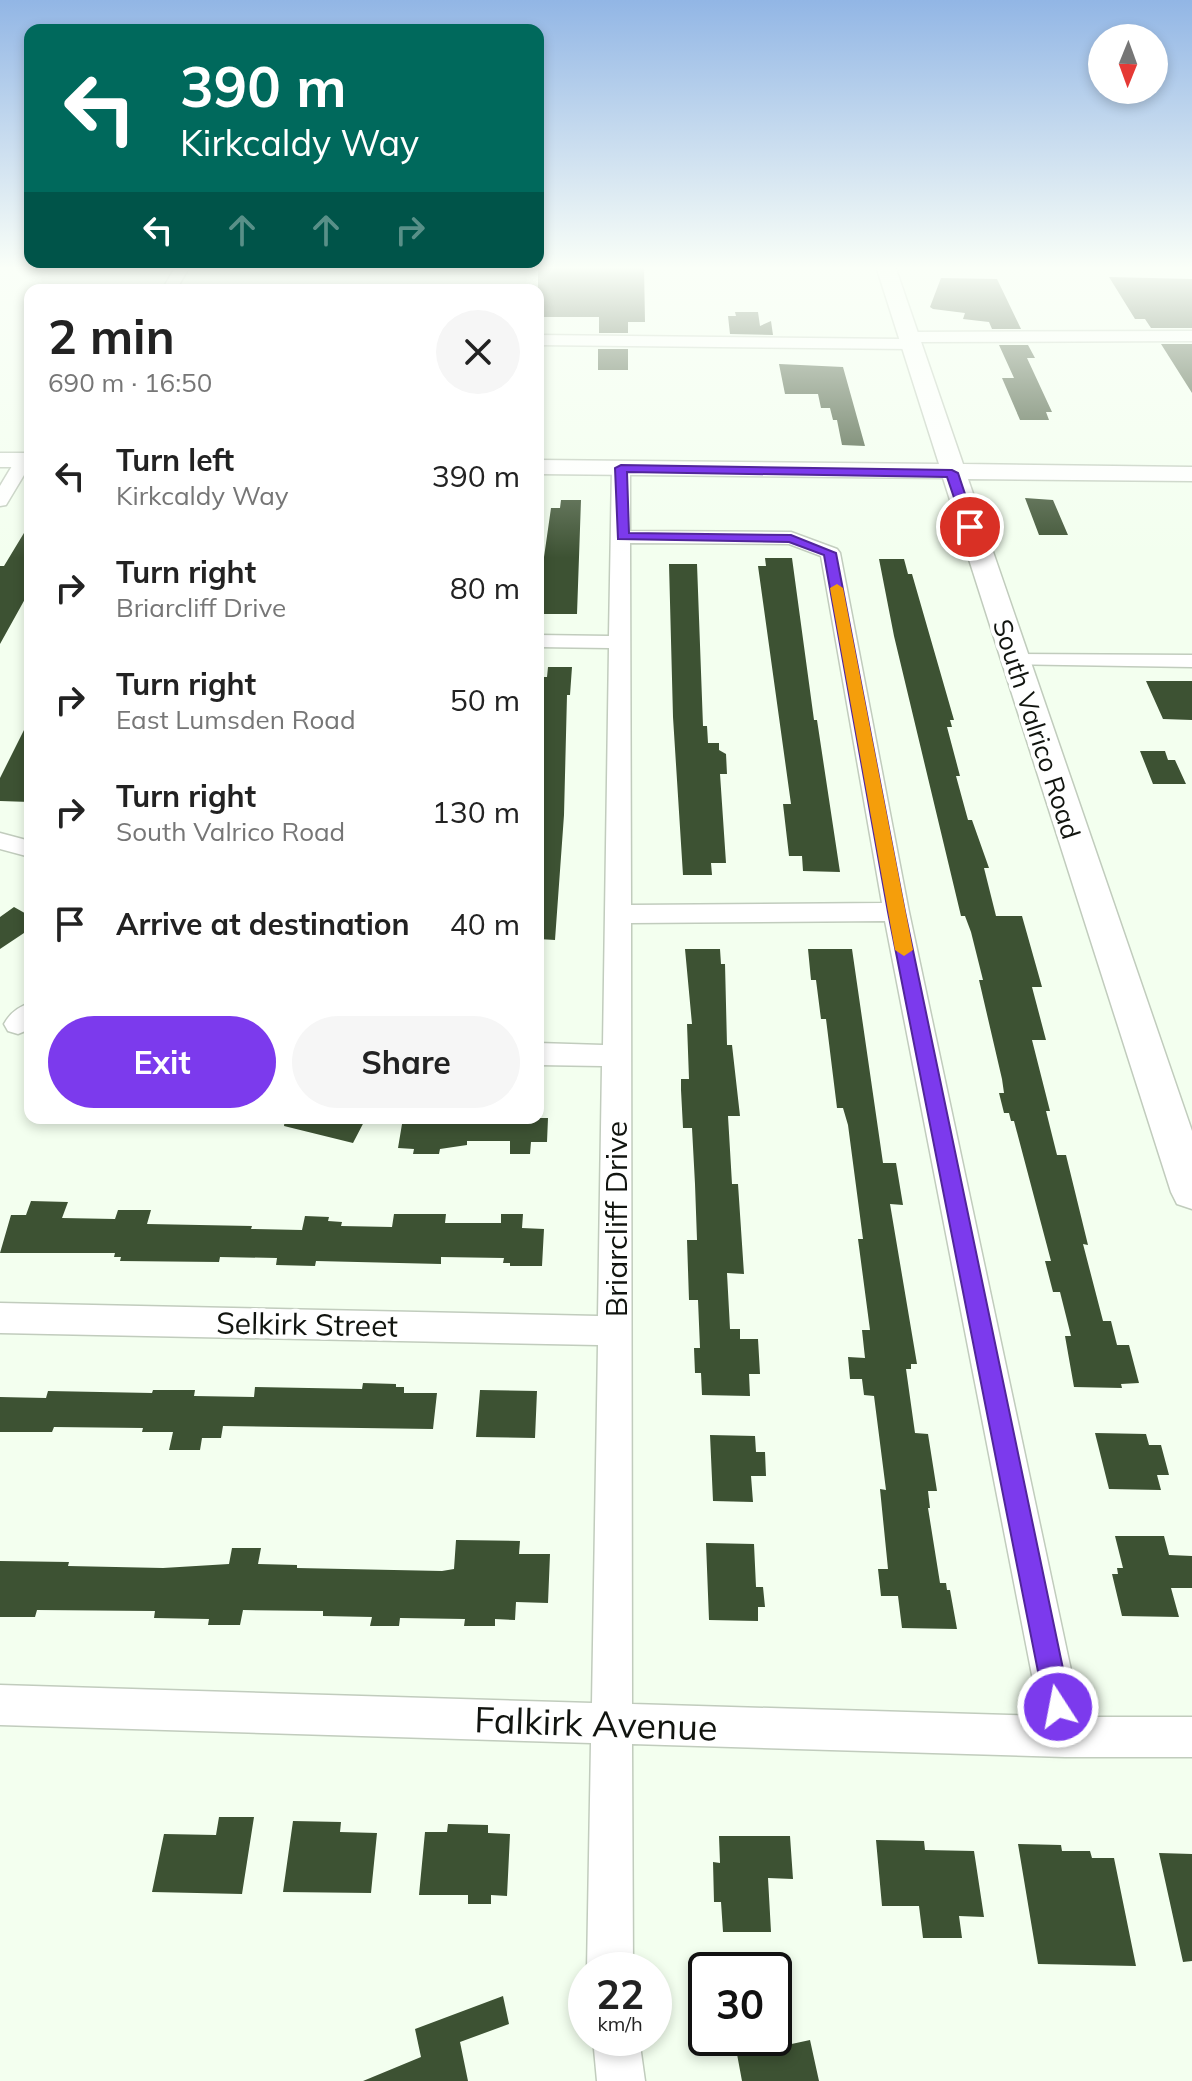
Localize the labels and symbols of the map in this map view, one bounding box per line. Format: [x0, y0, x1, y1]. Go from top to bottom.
north arrow [1088, 24, 1168, 104]
pin [936, 493, 1004, 561]
street label: South Valrico Road [986, 615, 1088, 843]
street label: Briarcliff Drive [597, 1121, 635, 1317]
street label: Selkirk Street [216, 1303, 398, 1345]
position arrow [1016, 1665, 1100, 1749]
street label: Falkirk Avenue [474, 1696, 718, 1750]
speed limit sign: 30 [688, 1952, 792, 2056]

